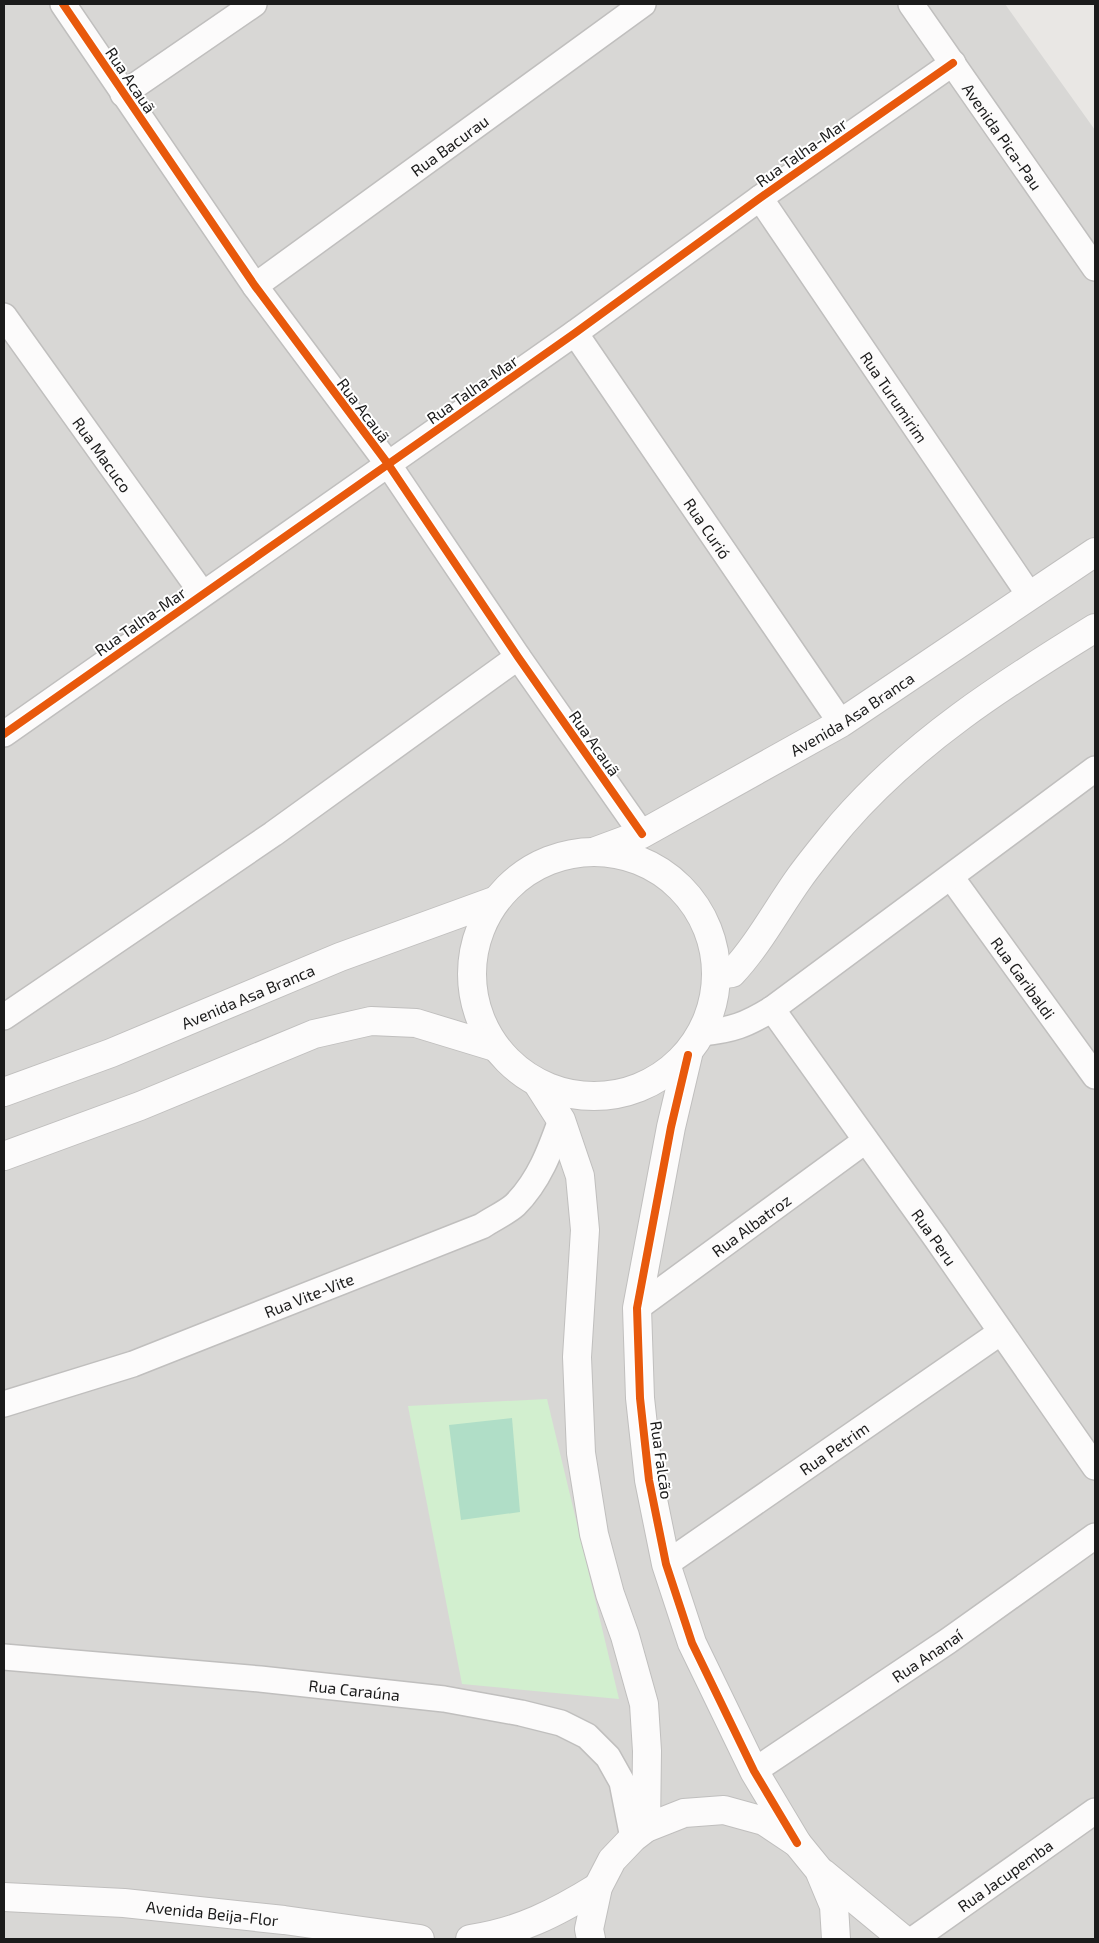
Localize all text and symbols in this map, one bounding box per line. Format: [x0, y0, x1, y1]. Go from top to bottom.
street label: Rua Acauã [102, 43, 160, 117]
street label: Avenida Pica-Pau [959, 79, 1047, 193]
street label: Rua Bacurau [407, 110, 492, 179]
street label: Rua Talha-Mar [752, 113, 851, 190]
street label: Rua Turumirim [857, 347, 932, 446]
street label: Rua Talha-Mar [423, 350, 522, 427]
street label: Rua Acauã [334, 374, 394, 446]
street label: Rua Macuco [70, 413, 136, 496]
street label: Rua Curió [681, 494, 735, 562]
street label: Rua Talha-Mar [91, 582, 190, 659]
street label: Avenida Asa Branca [786, 667, 917, 759]
street label: Rua Acauã [566, 707, 624, 779]
street label: Rua Garibaldi [988, 933, 1060, 1022]
street label: Avenida Asa Branca [178, 959, 317, 1032]
street label: Rua Albatroz [708, 1189, 794, 1260]
street label: Rua Peru [908, 1205, 961, 1269]
street label: Rua Vite-Vite [261, 1268, 356, 1321]
street label: Rua Petrim [795, 1417, 872, 1478]
street label: Rua Falcão [647, 1420, 677, 1500]
street label: Rua Ananaí [888, 1624, 967, 1686]
street label: Rua Caraúna [308, 1675, 401, 1704]
street label: Rua Jacupemba [953, 1835, 1056, 1915]
street label: Avenida Beija-Flor [145, 1896, 280, 1929]

